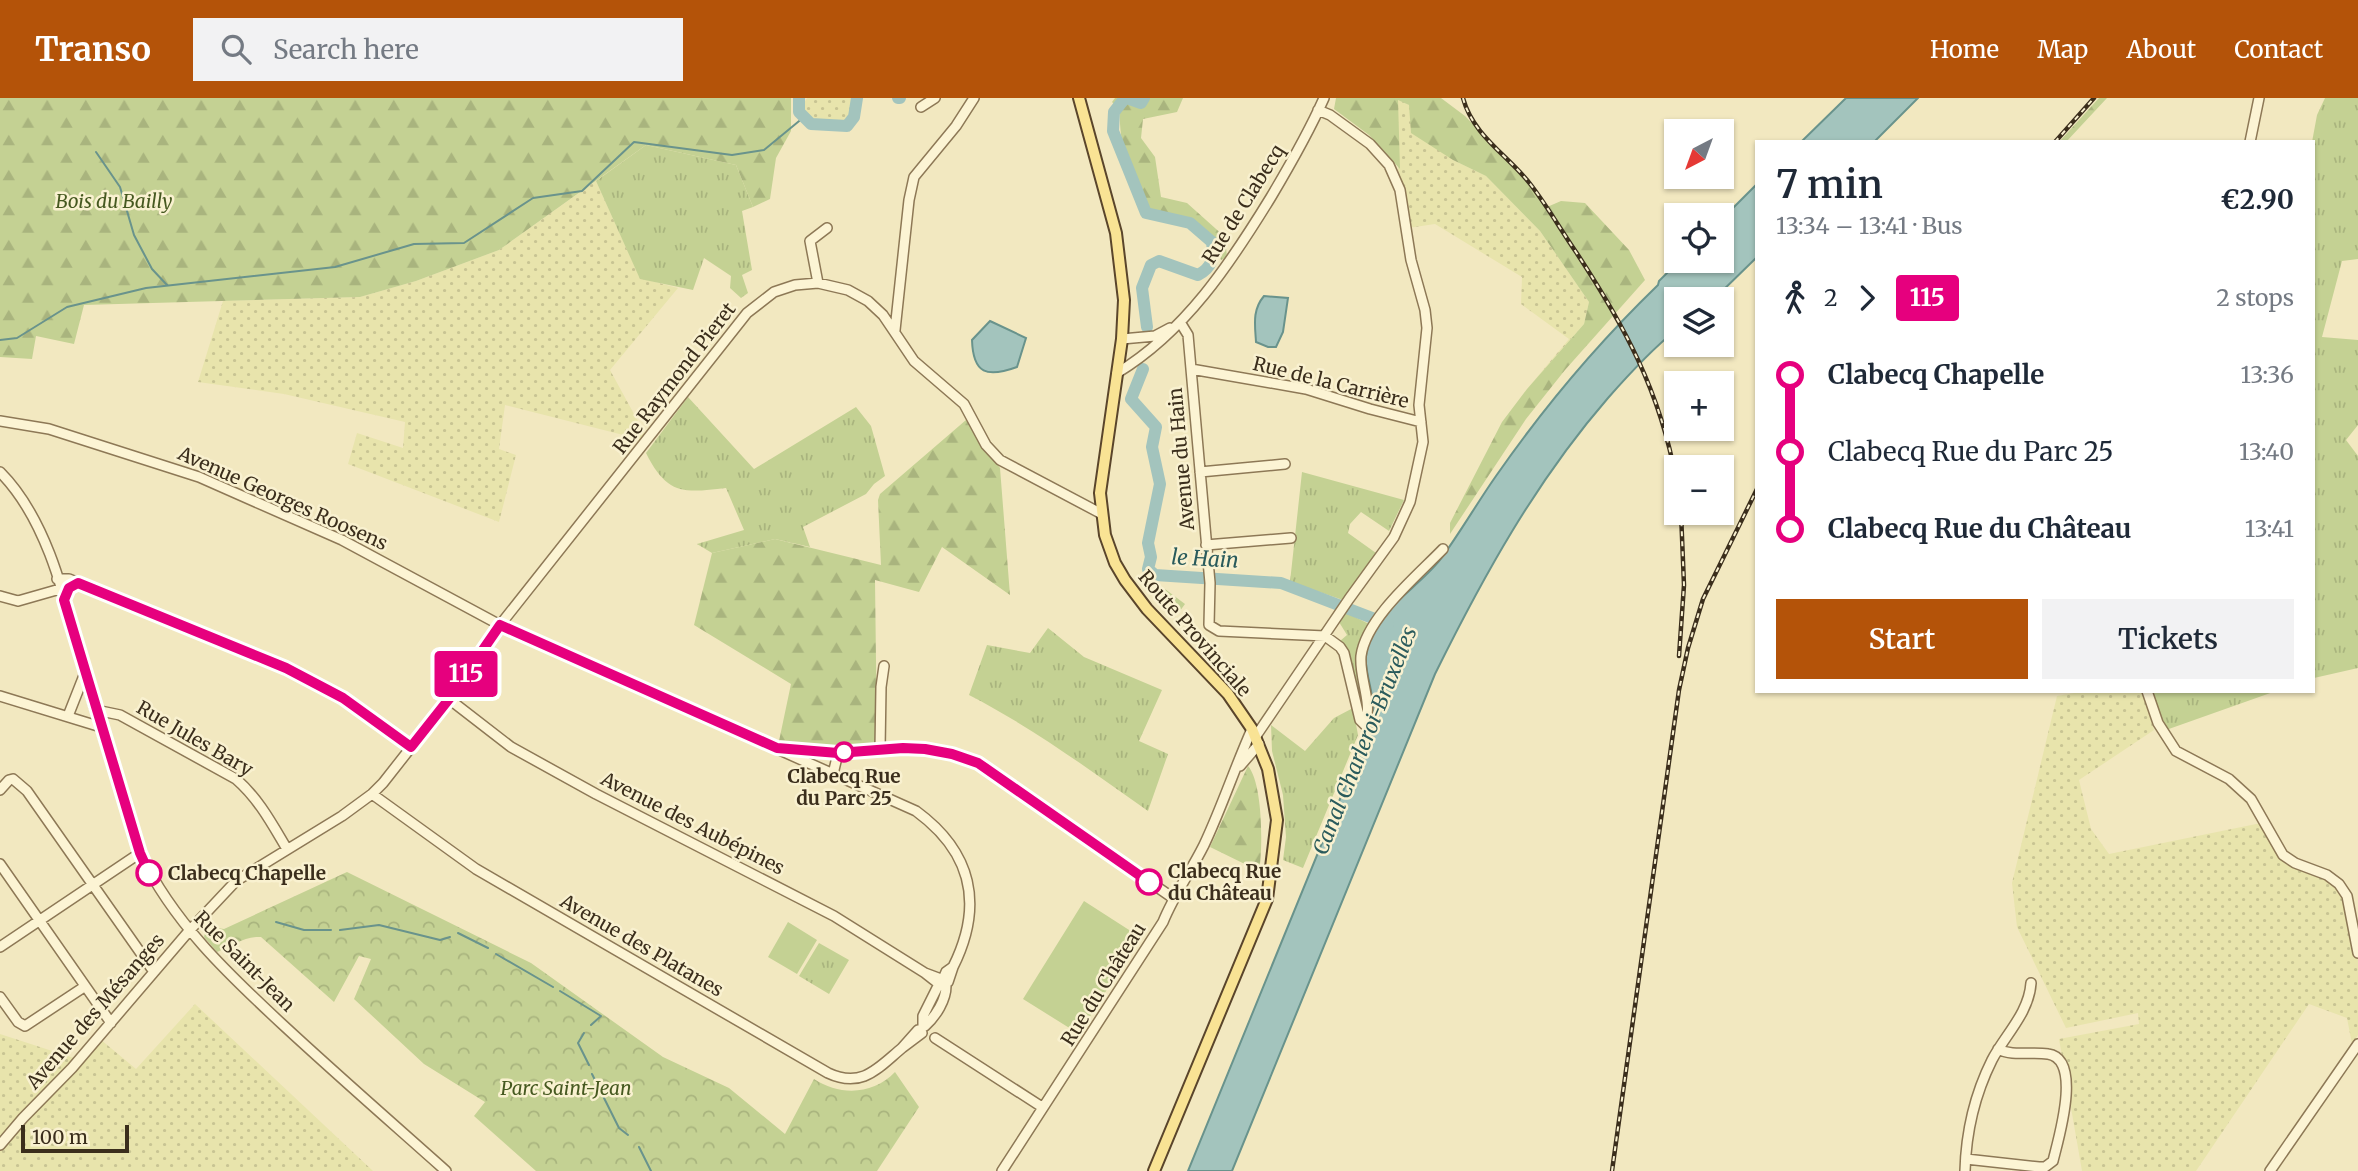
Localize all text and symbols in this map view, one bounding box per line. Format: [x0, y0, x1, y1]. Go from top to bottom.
search box [193, 18, 683, 81]
text: Transo [35, 29, 151, 70]
icon: search [217, 30, 255, 68]
text: Search here [273, 33, 419, 66]
text: Home [1930, 34, 1999, 65]
text: Map [2037, 34, 2088, 65]
text: About [2126, 34, 2196, 65]
text: Contact [2234, 34, 2323, 65]
north arrow [1664, 119, 1734, 189]
map controls [1664, 119, 1734, 525]
street label: Rue de Clabecq [1197, 139, 1290, 268]
text: 7 min [1776, 161, 1883, 208]
text: €2.90 [2220, 183, 2294, 216]
park label: Bois du Bailly [56, 189, 172, 213]
button: locate [1664, 203, 1734, 273]
text: 13:34 – 13:41 · Bus [1776, 211, 1963, 240]
icon: walk [1776, 279, 1814, 317]
icon: forward [1848, 279, 1886, 317]
text: 115 [1910, 282, 1945, 313]
text: 2 [1824, 283, 1838, 312]
text: 2 stops [2216, 283, 2294, 312]
button: layers [1664, 287, 1734, 357]
street label: Rue Raymond Pieret [607, 297, 741, 458]
street label: Rue de la Carrière [1251, 351, 1412, 413]
text: Clabecq Chapelle [1828, 358, 2044, 391]
text: 13:36 [2241, 360, 2294, 389]
button: + [1664, 371, 1734, 441]
street label: Avenue du Hain [1163, 386, 1199, 532]
text: Clabecq Rue du Parc 25 [1828, 435, 2113, 468]
text: 13:40 [2239, 437, 2294, 466]
street label: Avenue Georges Roosens [174, 440, 392, 555]
button: − [1664, 455, 1734, 525]
text: Clabecq Rue du Château [1828, 512, 2131, 545]
text: 13:41 [2245, 514, 2294, 543]
water label: le Hain [1171, 543, 1239, 574]
street label: Route Provinciale [1133, 565, 1257, 701]
button: Start [1776, 599, 2028, 679]
button: Tickets [2042, 599, 2294, 679]
water label: Canal Charleroi-Bruxelles [1306, 623, 1423, 859]
line badge: 115 [426, 651, 506, 697]
text: 115 [448, 658, 484, 689]
street label: Rue Jules Bary [132, 695, 258, 781]
marker: Clabecq Rue du Parc 25 [834, 742, 854, 762]
place label: Clabecq Rue du Parc 25 [787, 764, 901, 810]
street label: Avenue des Aubépines [596, 766, 789, 880]
place label: Clabecq Rue du Château [1168, 859, 1281, 905]
marker: Clabecq Chapelle [136, 860, 162, 886]
place label: Clabecq Chapelle [168, 861, 326, 885]
marker: Clabecq Rue du Château [1136, 869, 1162, 895]
street label: Avenue des Platanes [555, 888, 728, 1001]
street label: Rue Saint-Jean [190, 906, 301, 1017]
street label: Rue du Château [1055, 918, 1151, 1050]
street label: Avenue des Mésanges [20, 928, 169, 1094]
park label: Parc Saint-Jean [500, 1076, 632, 1100]
scale bar [21, 1122, 130, 1154]
text: 100 m [32, 1125, 88, 1149]

